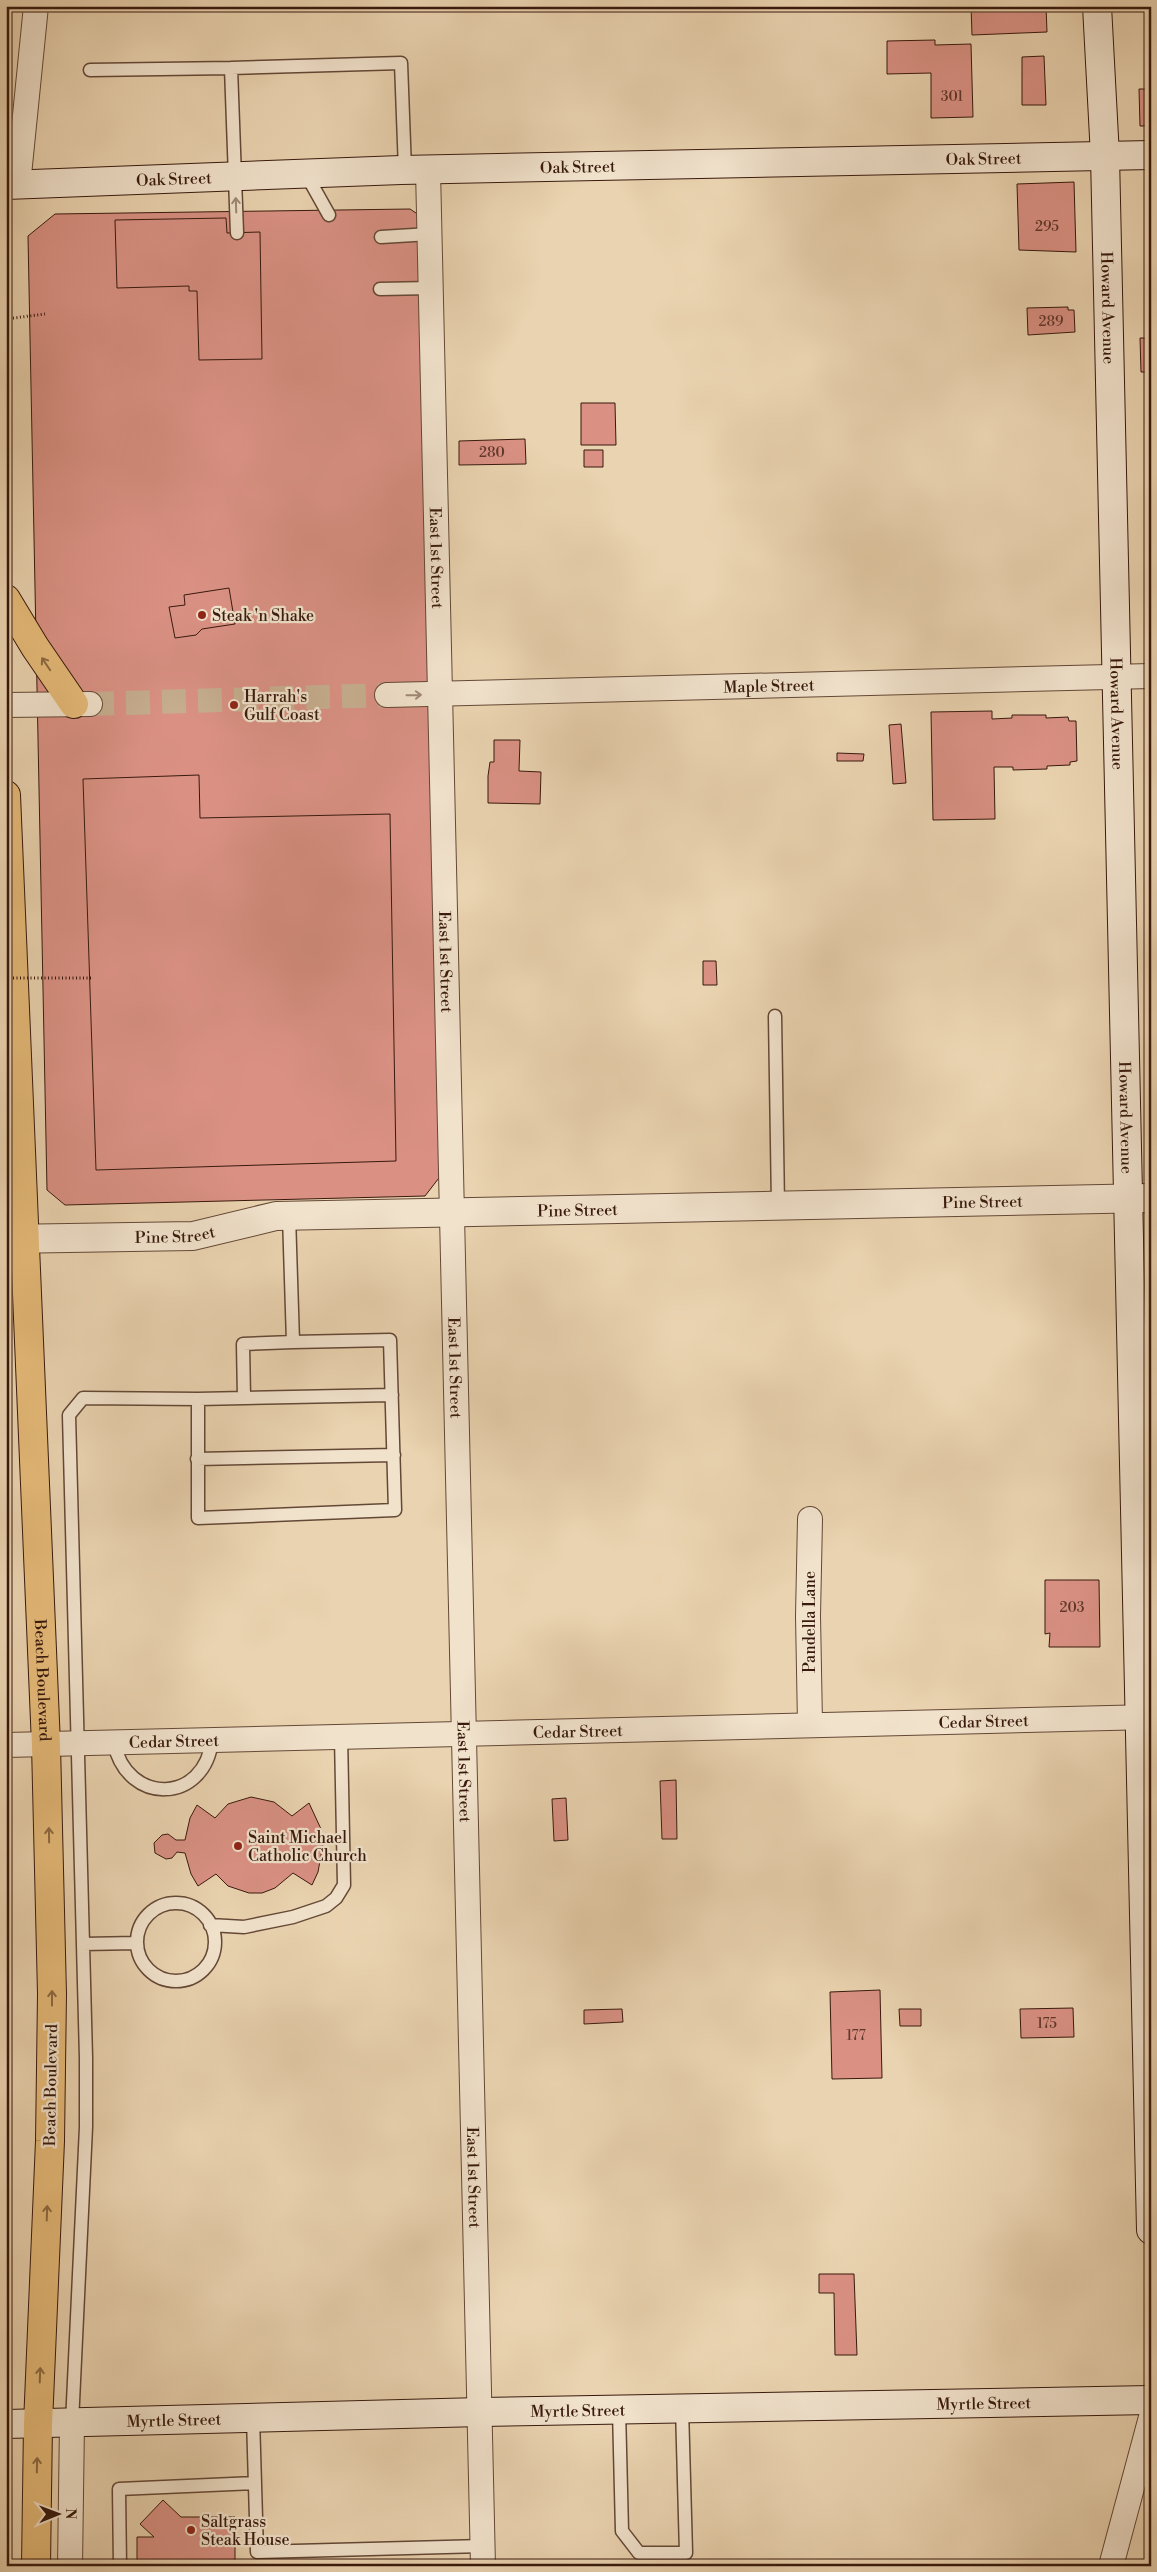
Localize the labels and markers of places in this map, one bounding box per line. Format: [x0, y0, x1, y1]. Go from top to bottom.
place label: Steak 'n Shake [212, 606, 314, 626]
marker: Steak 'n Shake [196, 609, 208, 621]
place label: Harrah's Gulf Coast [244, 687, 320, 725]
marker: Harrah's Gulf Coast [228, 699, 240, 711]
place label: Saint Michael Catholic Church [248, 1828, 367, 1866]
marker: Saint Michael Catholic Church [232, 1840, 244, 1852]
place label: Saltgrass Steak House [201, 2512, 290, 2550]
marker: Saltgrass Steak House [185, 2524, 197, 2536]

